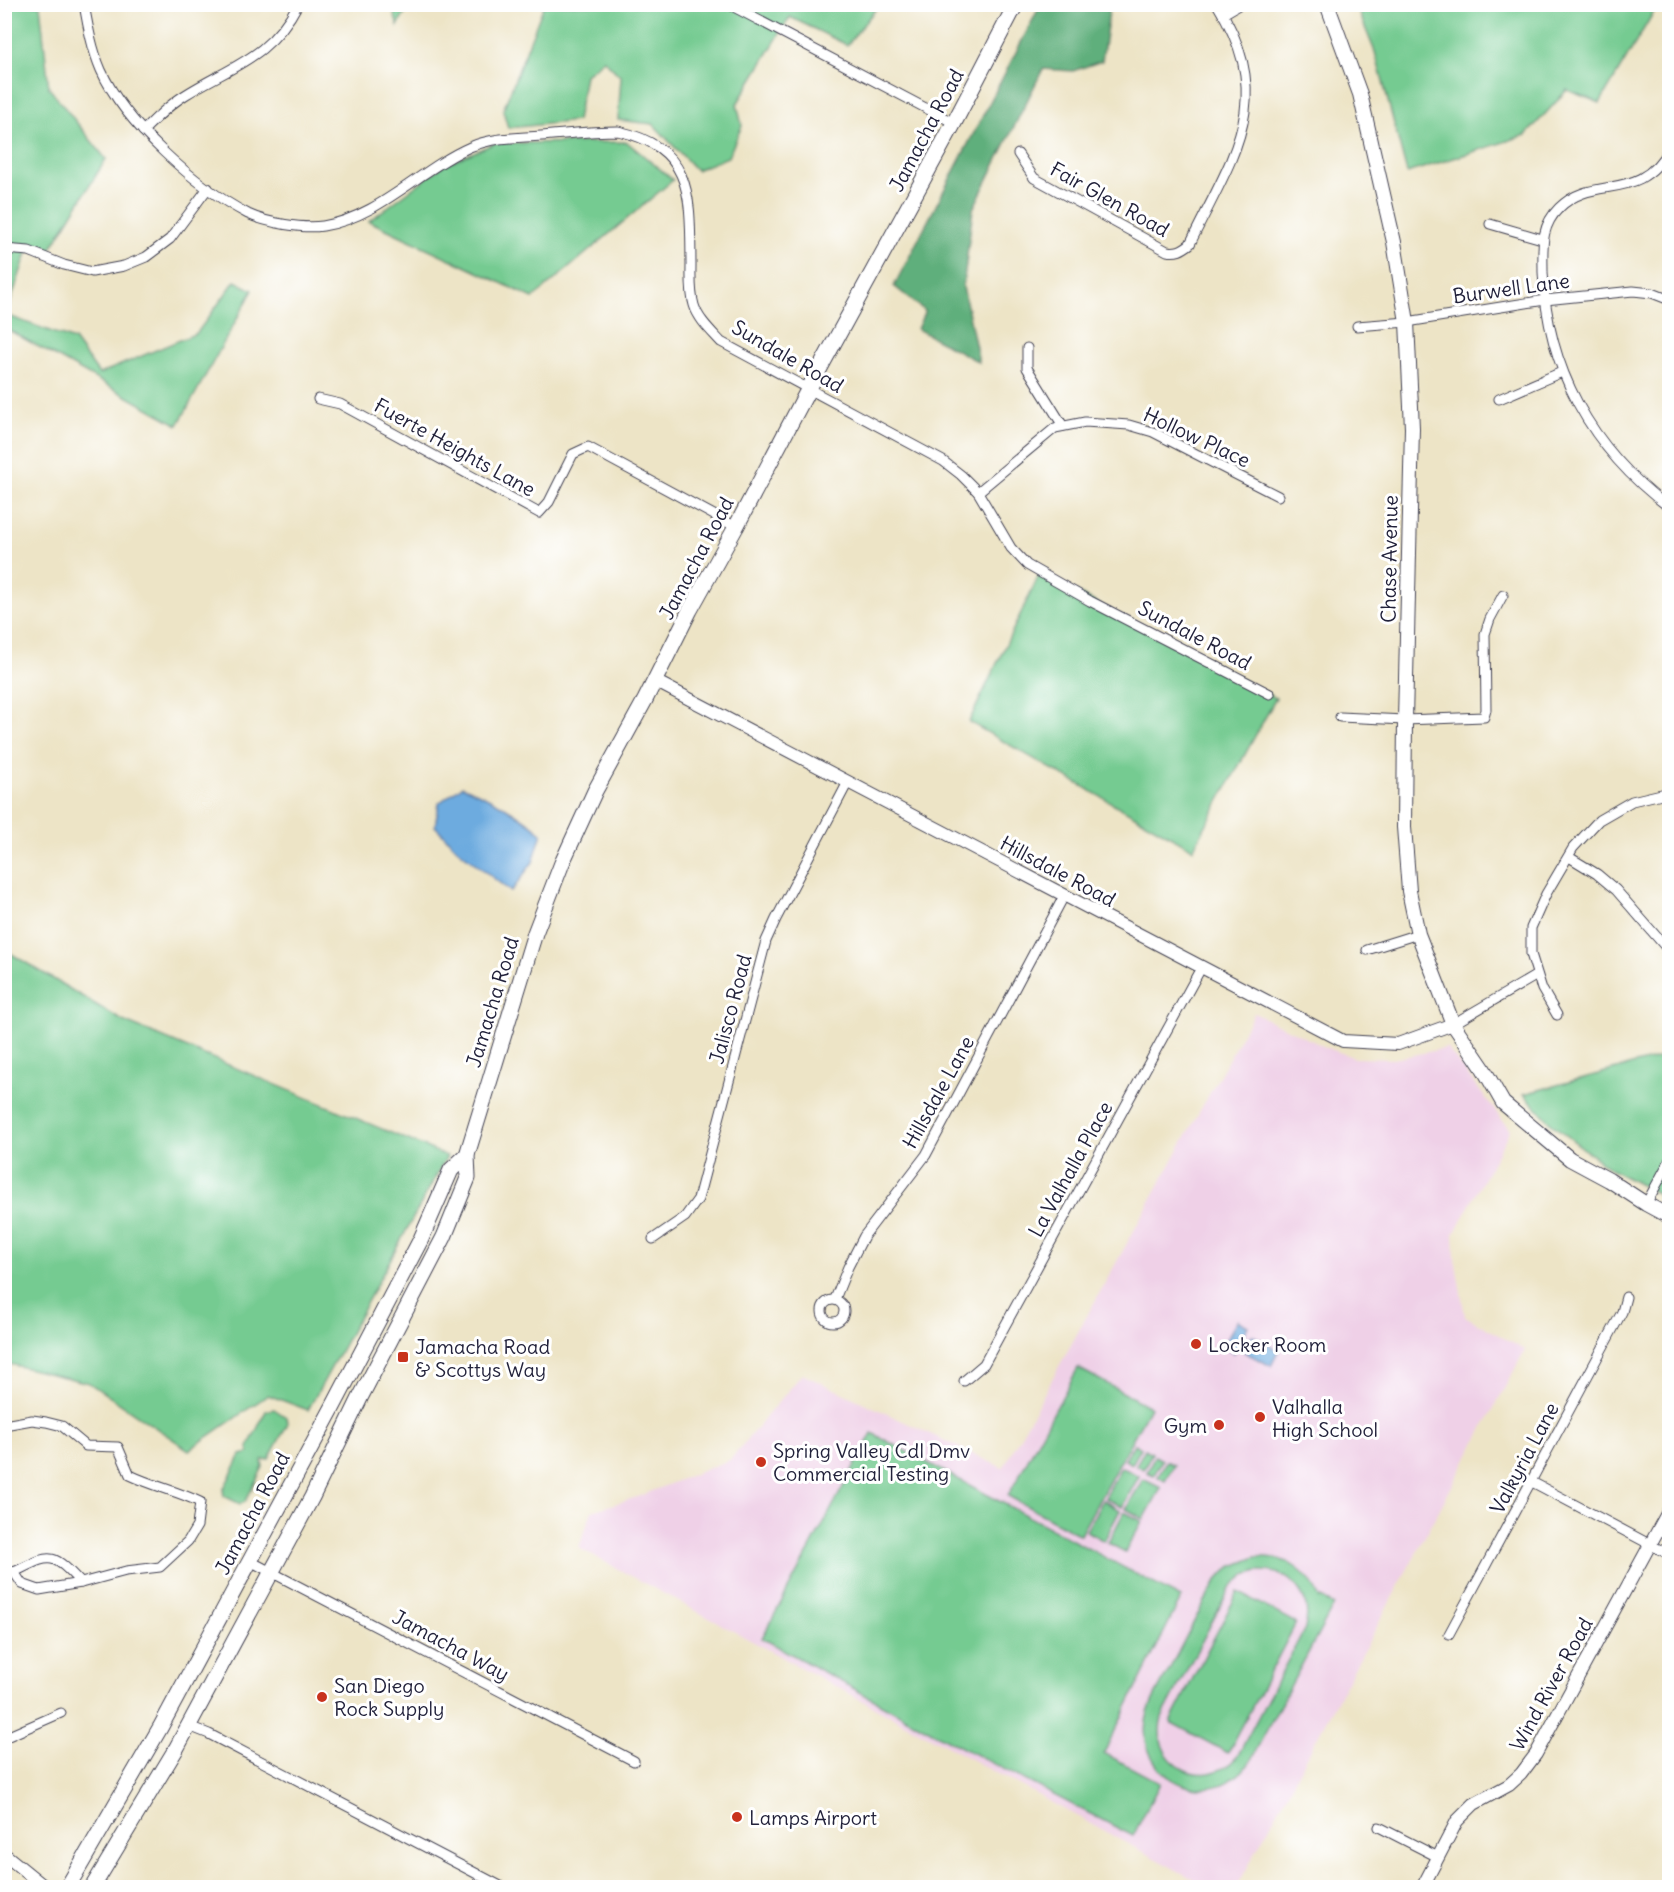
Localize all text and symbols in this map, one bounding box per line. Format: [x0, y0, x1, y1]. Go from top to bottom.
street label: Jamacha Road [883, 64, 969, 196]
street label: Fair Glen Road [1046, 156, 1174, 242]
street label: Burwell Lane [1451, 267, 1571, 309]
street label: Sundale Road [728, 314, 848, 398]
street label: Fuerte Heights Lane [370, 392, 540, 502]
street label: Hollow Place [1140, 401, 1254, 473]
street label: Jamacha Road [653, 492, 739, 624]
street label: Chase Avenue [1375, 495, 1403, 623]
street label: Sundale Road [1134, 595, 1256, 675]
street label: Hillsdale Road [996, 830, 1120, 912]
street label: Jamacha Road [460, 933, 524, 1070]
street label: Jalisco Road [703, 951, 757, 1067]
street label: Hillsdale Lane [897, 1031, 979, 1153]
street label: La Valhalla Place [1022, 1097, 1118, 1241]
place label: Locker Room [1208, 1332, 1326, 1357]
place label: Jamacha Road & Scottys Way [415, 1334, 550, 1382]
marker: Locker Room [1189, 1337, 1203, 1351]
marker: Jamacha Road & Scottys Way [396, 1350, 410, 1364]
place label: Valhalla High School [1272, 1394, 1378, 1442]
street label: Valkyria Lane [1484, 1398, 1564, 1518]
marker: Valhalla High School [1253, 1410, 1267, 1424]
place label: Gym [1164, 1413, 1207, 1438]
marker: Gym [1212, 1418, 1226, 1432]
place label: Spring Valley Cdl Dmv Commercial Testing [773, 1438, 970, 1486]
street label: Jamacha Road [209, 1447, 295, 1579]
marker: Spring Valley Cdl Dmv Commercial Testing [754, 1455, 768, 1469]
street label: Jamacha Way [388, 1604, 514, 1686]
street label: Wind River Road [1504, 1613, 1598, 1755]
place label: San Diego Rock Supply [334, 1673, 444, 1721]
marker: San Diego Rock Supply [315, 1690, 329, 1704]
place label: Lamps Airport [749, 1805, 877, 1830]
marker: Lamps Airport [730, 1810, 744, 1824]

